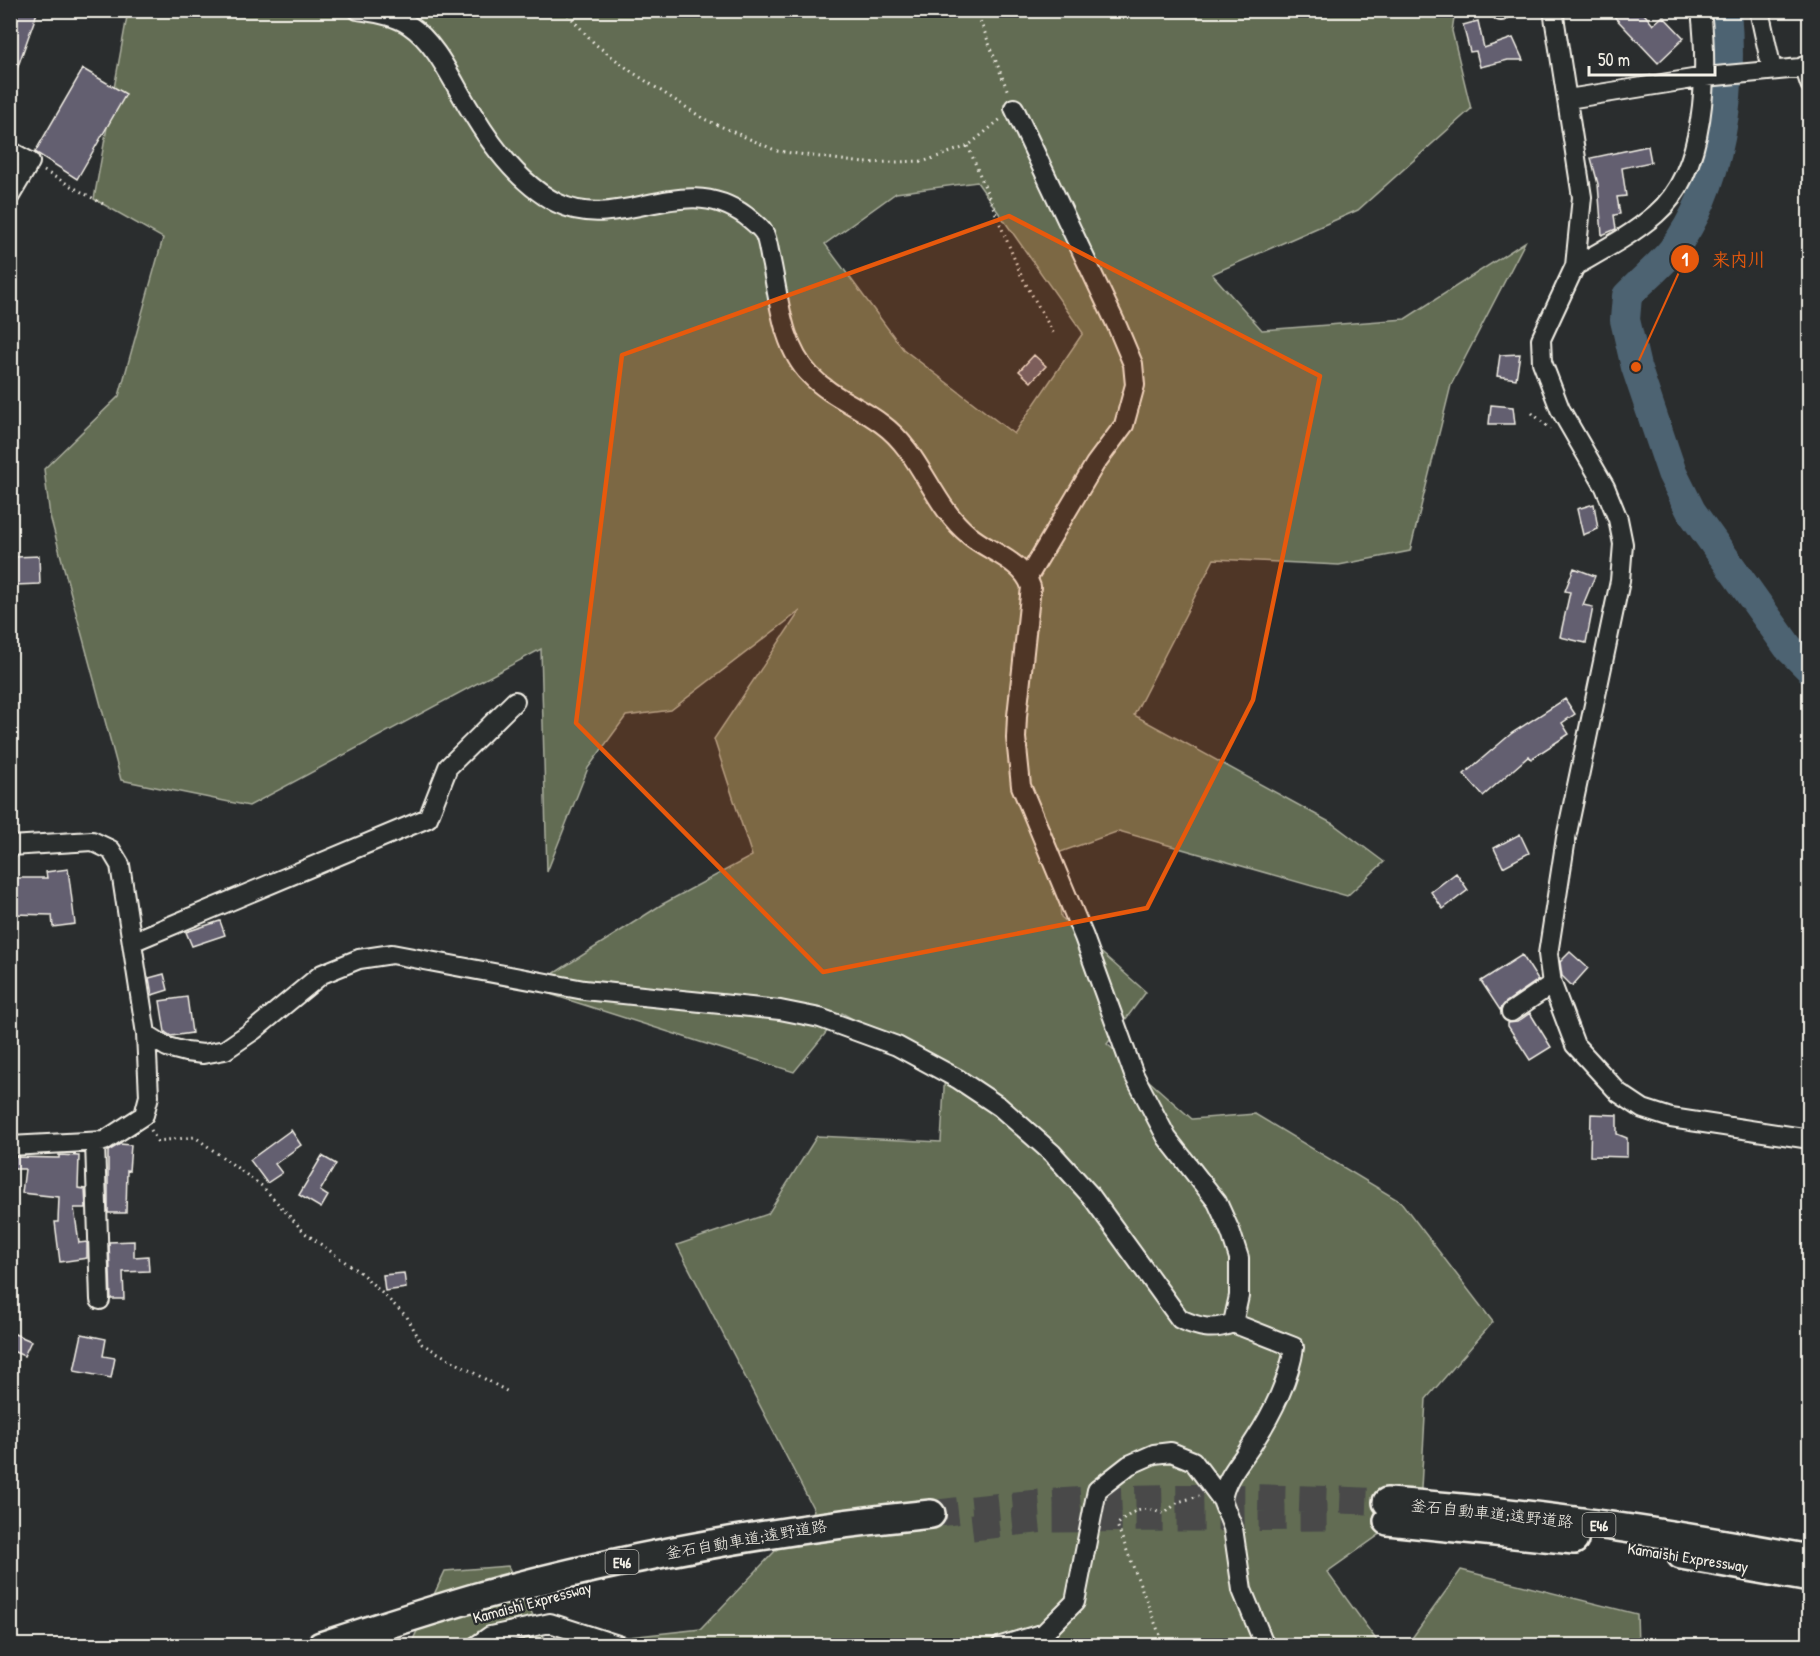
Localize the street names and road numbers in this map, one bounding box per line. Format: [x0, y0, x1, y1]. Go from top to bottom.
street label: 釜石自動車道;遠野道路 [1409, 1494, 1575, 1532]
road number: E46 [1582, 1513, 1616, 1537]
street label: 釜石自動車道;遠野道路 [663, 1514, 829, 1564]
street label: Kamaishi Expressway [1626, 1537, 1750, 1577]
road number: E46 [606, 1550, 638, 1574]
street label: Kamaishi Expressway [470, 1576, 594, 1628]

